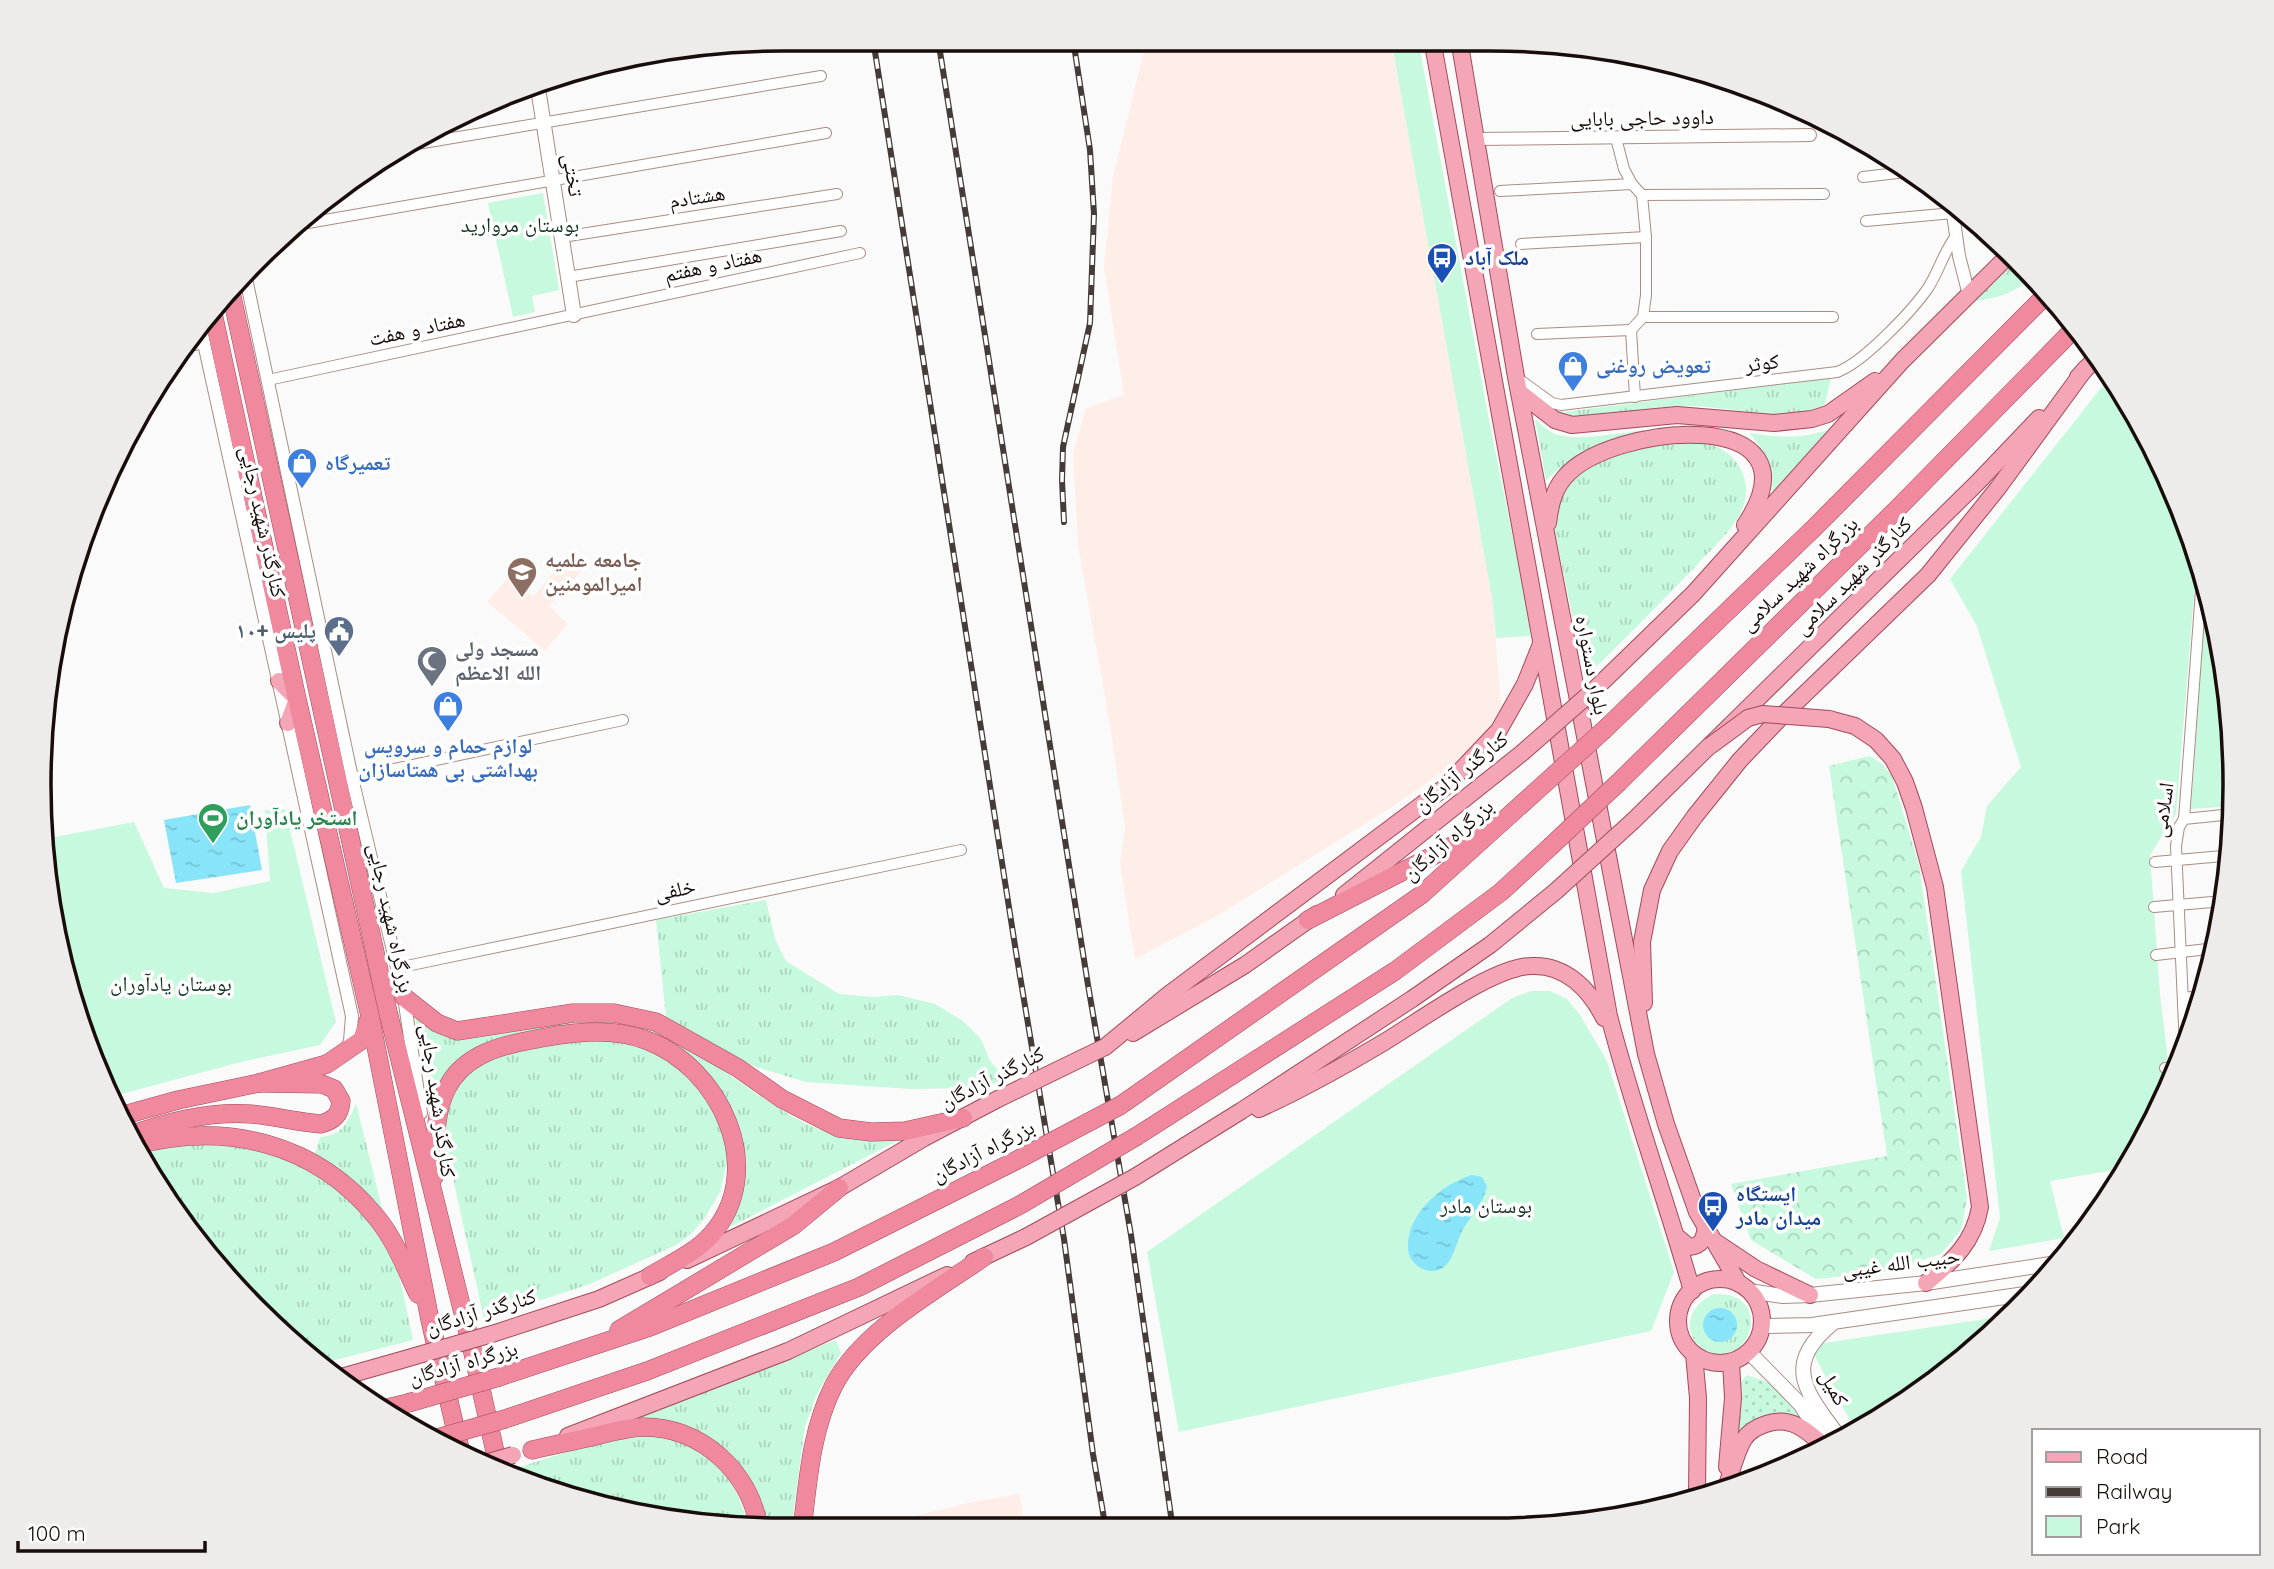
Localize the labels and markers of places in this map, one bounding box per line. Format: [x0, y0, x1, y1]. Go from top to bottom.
bus stop icon: ملک آباد [1425, 241, 1459, 285]
place label: ملک آباد [1465, 244, 1529, 270]
shop icon: تعویض روغنی [1556, 349, 1590, 393]
place label: تعویض روغنی [1596, 352, 1711, 379]
shop icon: تعمیرگاه [285, 446, 319, 490]
place label: تعمیرگاه [325, 449, 391, 475]
place label: جامعه علمیه امیرالمومنین [545, 546, 642, 597]
school or university icon: جامعه علمیه امیرالمومنین [505, 555, 539, 599]
public building icon: پلیس +۱۰ [322, 614, 356, 658]
place label: پلیس +۱۰ [236, 617, 316, 644]
place label: مسجد ولی الله الاعظم [455, 635, 541, 687]
mosque icon: مسجد ولی الله الاعظم [415, 644, 449, 688]
shop icon: لوازم حمام و سرویس بهداشتی بی همتاسازان [431, 689, 465, 733]
place label: لوازم حمام و سرویس بهداشتی بی همتاسازان [358, 732, 538, 783]
sports icon: استخر یادآوران [196, 801, 230, 845]
place label: استخر یادآوران [236, 804, 358, 830]
place label: ایستگاه میدان مادر [1735, 1180, 1821, 1230]
bus stop icon: ایستگاه میدان مادر [1696, 1189, 1730, 1233]

